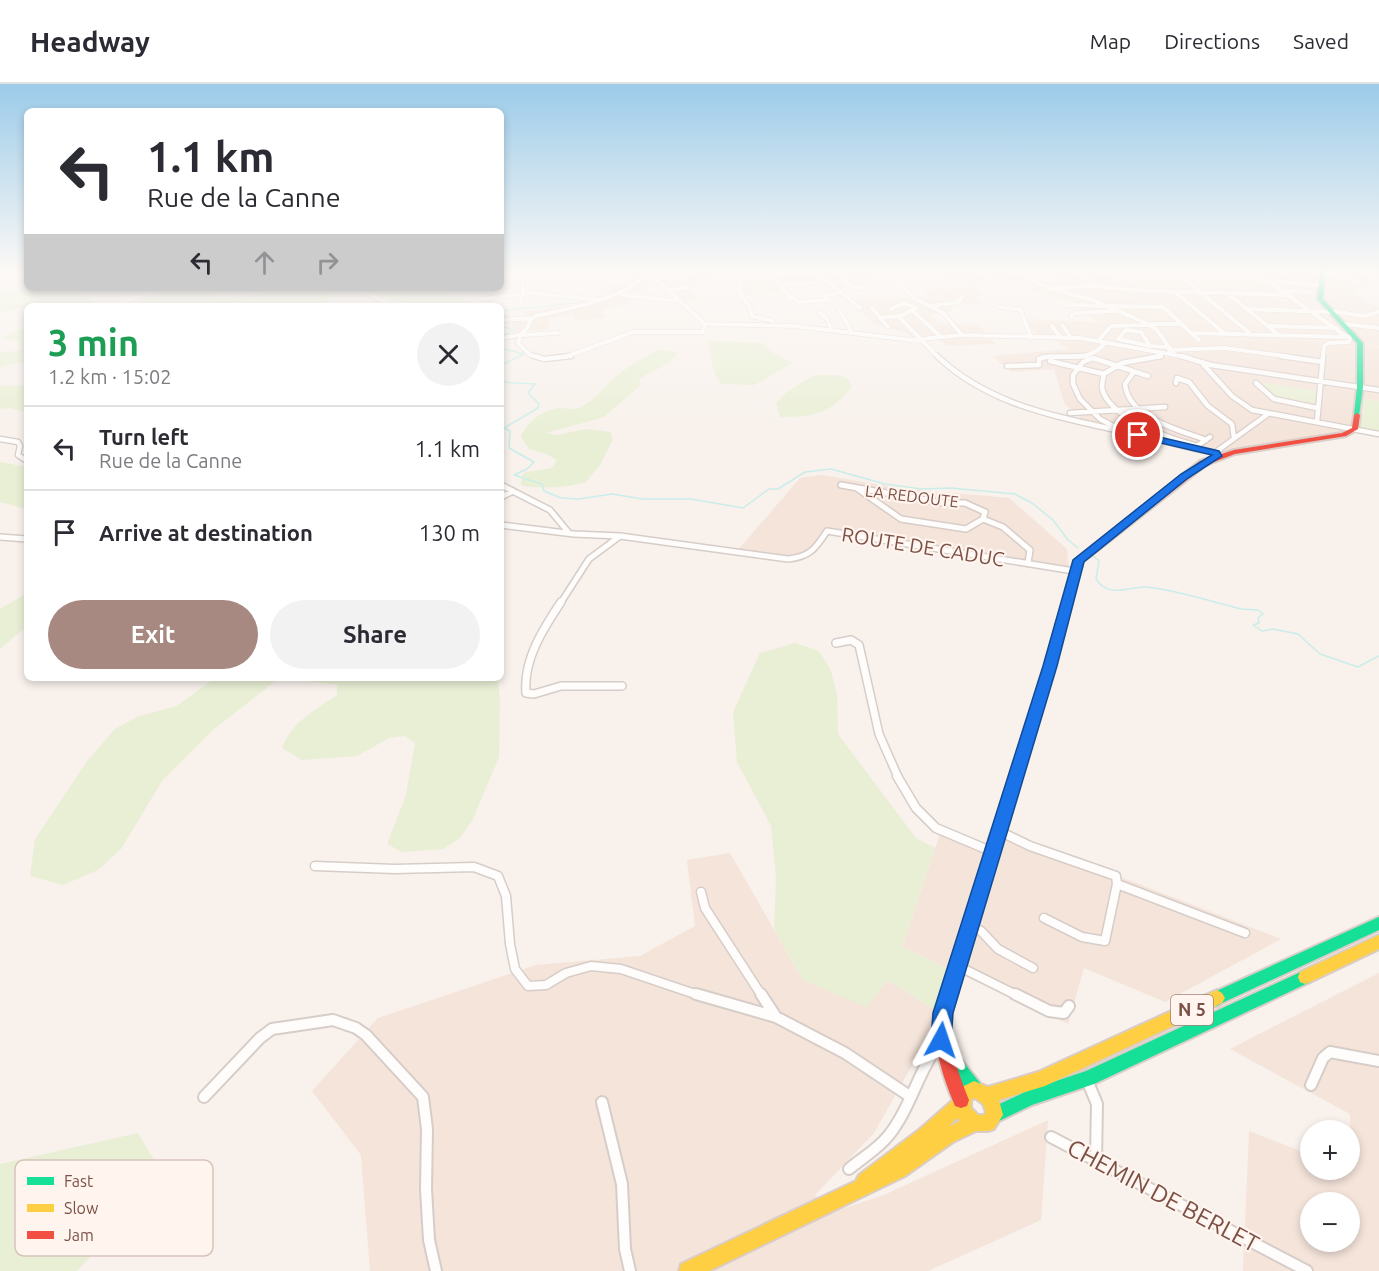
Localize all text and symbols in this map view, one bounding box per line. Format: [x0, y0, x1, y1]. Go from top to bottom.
text: Headway [30, 26, 150, 57]
text: Map [1090, 29, 1131, 53]
text: Directions [1164, 29, 1260, 53]
text: Saved [1293, 29, 1349, 53]
icon: left [48, 132, 126, 210]
text: 1.1 km [147, 133, 274, 180]
text: Rue de la Canne [147, 182, 341, 212]
icon: left [185, 246, 218, 279]
icon: ahead [248, 246, 281, 279]
icon: right [311, 246, 344, 279]
text: 3 min [48, 322, 139, 363]
button: close [417, 323, 480, 386]
text: 1.2 km · 15:02 [48, 365, 172, 388]
pin [1112, 409, 1163, 460]
icon: arrive [1121, 418, 1154, 451]
text: Turn left [99, 424, 189, 449]
icon: left [48, 432, 81, 465]
text: 1.1 km [415, 436, 480, 461]
text: Rue de la Canne [99, 449, 242, 472]
street label: LA REDOUTE [864, 481, 960, 511]
icon: arrive [48, 516, 81, 549]
text: Arrive at destination [99, 520, 313, 545]
text: 130 m [419, 520, 480, 545]
street label: ROUTE DE CADUC [840, 522, 1006, 571]
button: Exit [48, 600, 258, 669]
button: Share [270, 600, 480, 669]
road number: N 5 [1171, 995, 1213, 1025]
position arrow [909, 1008, 973, 1072]
map controls [1300, 1120, 1360, 1252]
button: + [1300, 1120, 1360, 1180]
street label: CHEMIN DE BERLET [1063, 1134, 1264, 1258]
legend [15, 1160, 213, 1256]
text: Fast [64, 1172, 94, 1190]
button: − [1300, 1192, 1360, 1252]
text: Slow [64, 1199, 99, 1217]
text: Jam [64, 1226, 94, 1244]

